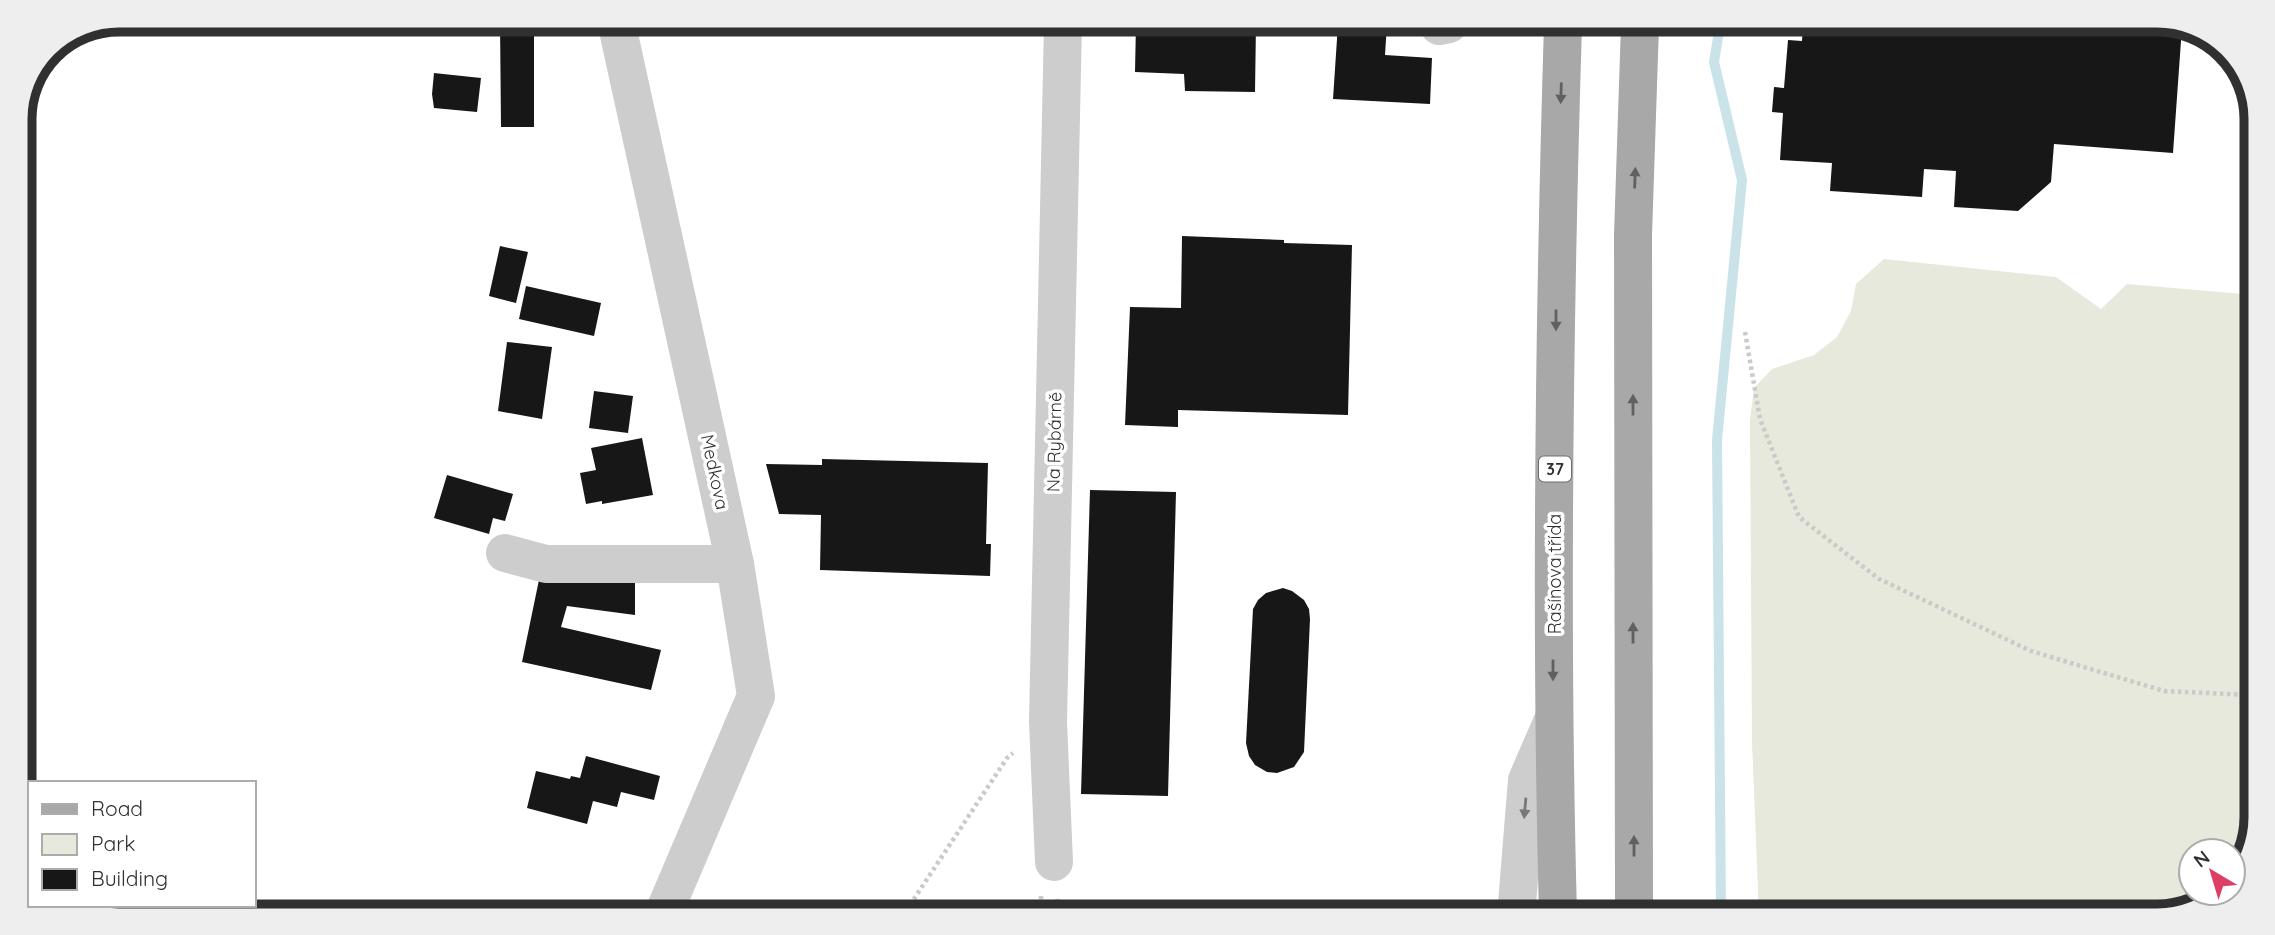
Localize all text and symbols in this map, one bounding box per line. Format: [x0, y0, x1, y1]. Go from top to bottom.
one-way arrow [1555, 82, 1567, 104]
one-way arrow [1629, 167, 1641, 189]
one-way arrow [1550, 309, 1562, 331]
street label: Na Rybárně [1042, 392, 1066, 492]
one-way arrow [1627, 394, 1639, 416]
street label: Medkova [696, 432, 734, 512]
road number: 37 [1539, 456, 1571, 482]
street label: Rašínova třída [1543, 514, 1566, 634]
one-way arrow [1627, 622, 1639, 644]
one-way arrow [1547, 659, 1559, 681]
legend [28, 781, 256, 907]
text: Road [91, 795, 143, 821]
one-way arrow [1519, 797, 1530, 819]
text: Park [91, 830, 135, 856]
one-way arrow [1628, 834, 1640, 856]
north arrow [2177, 837, 2247, 907]
text: N [2189, 845, 2214, 872]
text: Building [91, 865, 168, 891]

